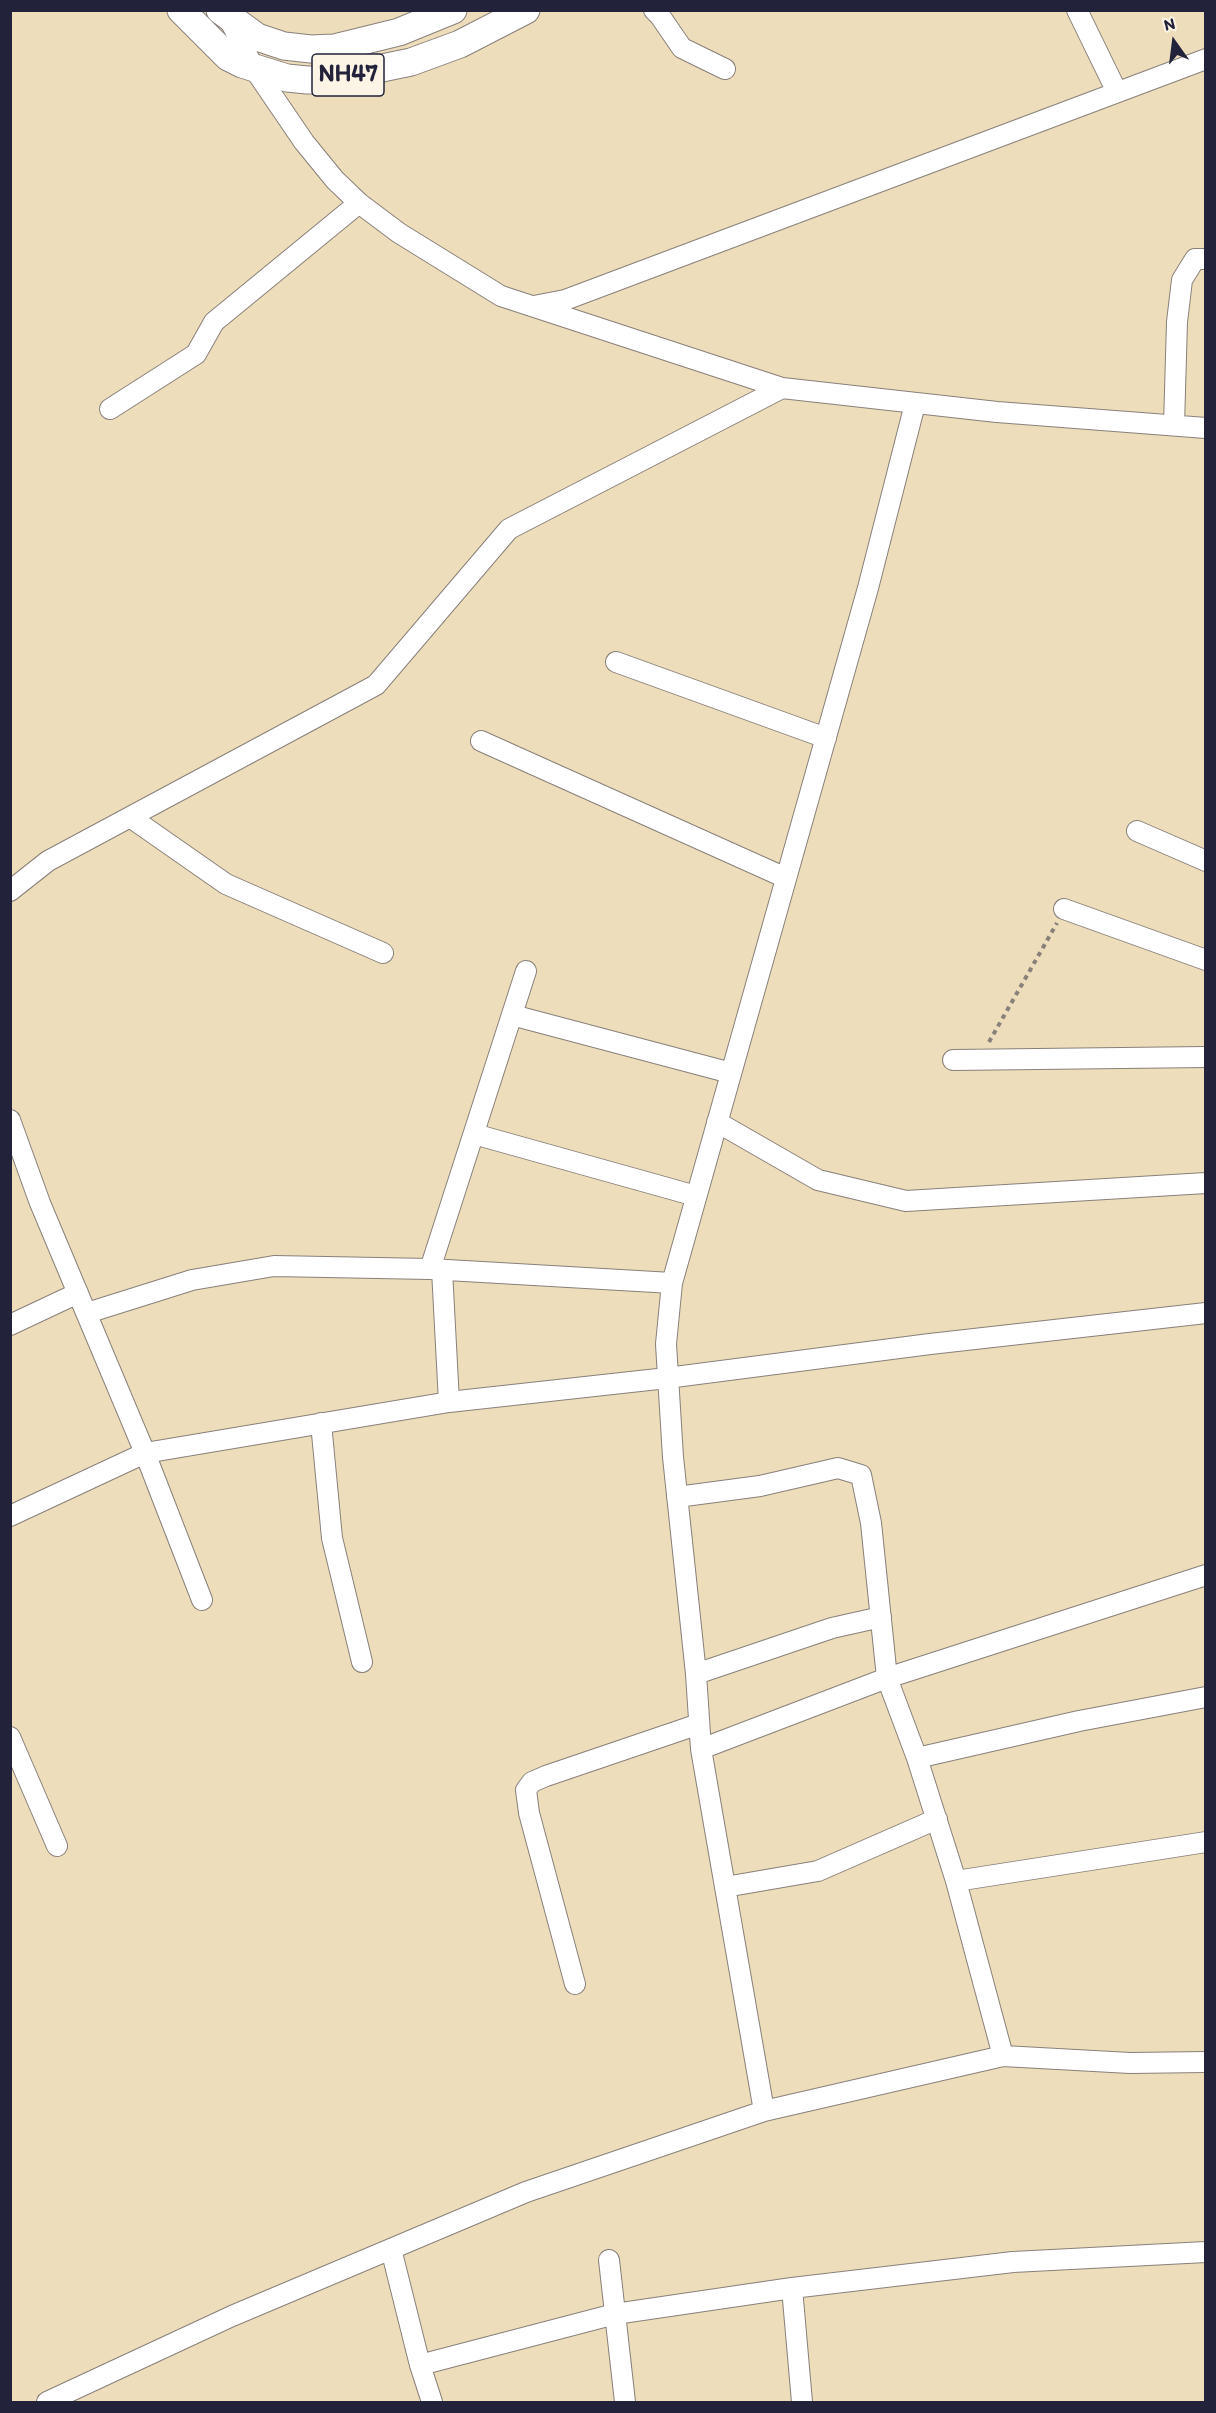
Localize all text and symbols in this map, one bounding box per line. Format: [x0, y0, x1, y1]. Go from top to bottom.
north arrow [1144, 12, 1204, 72]
text: N [1162, 14, 1177, 35]
road number: NH47 [312, 54, 384, 96]

